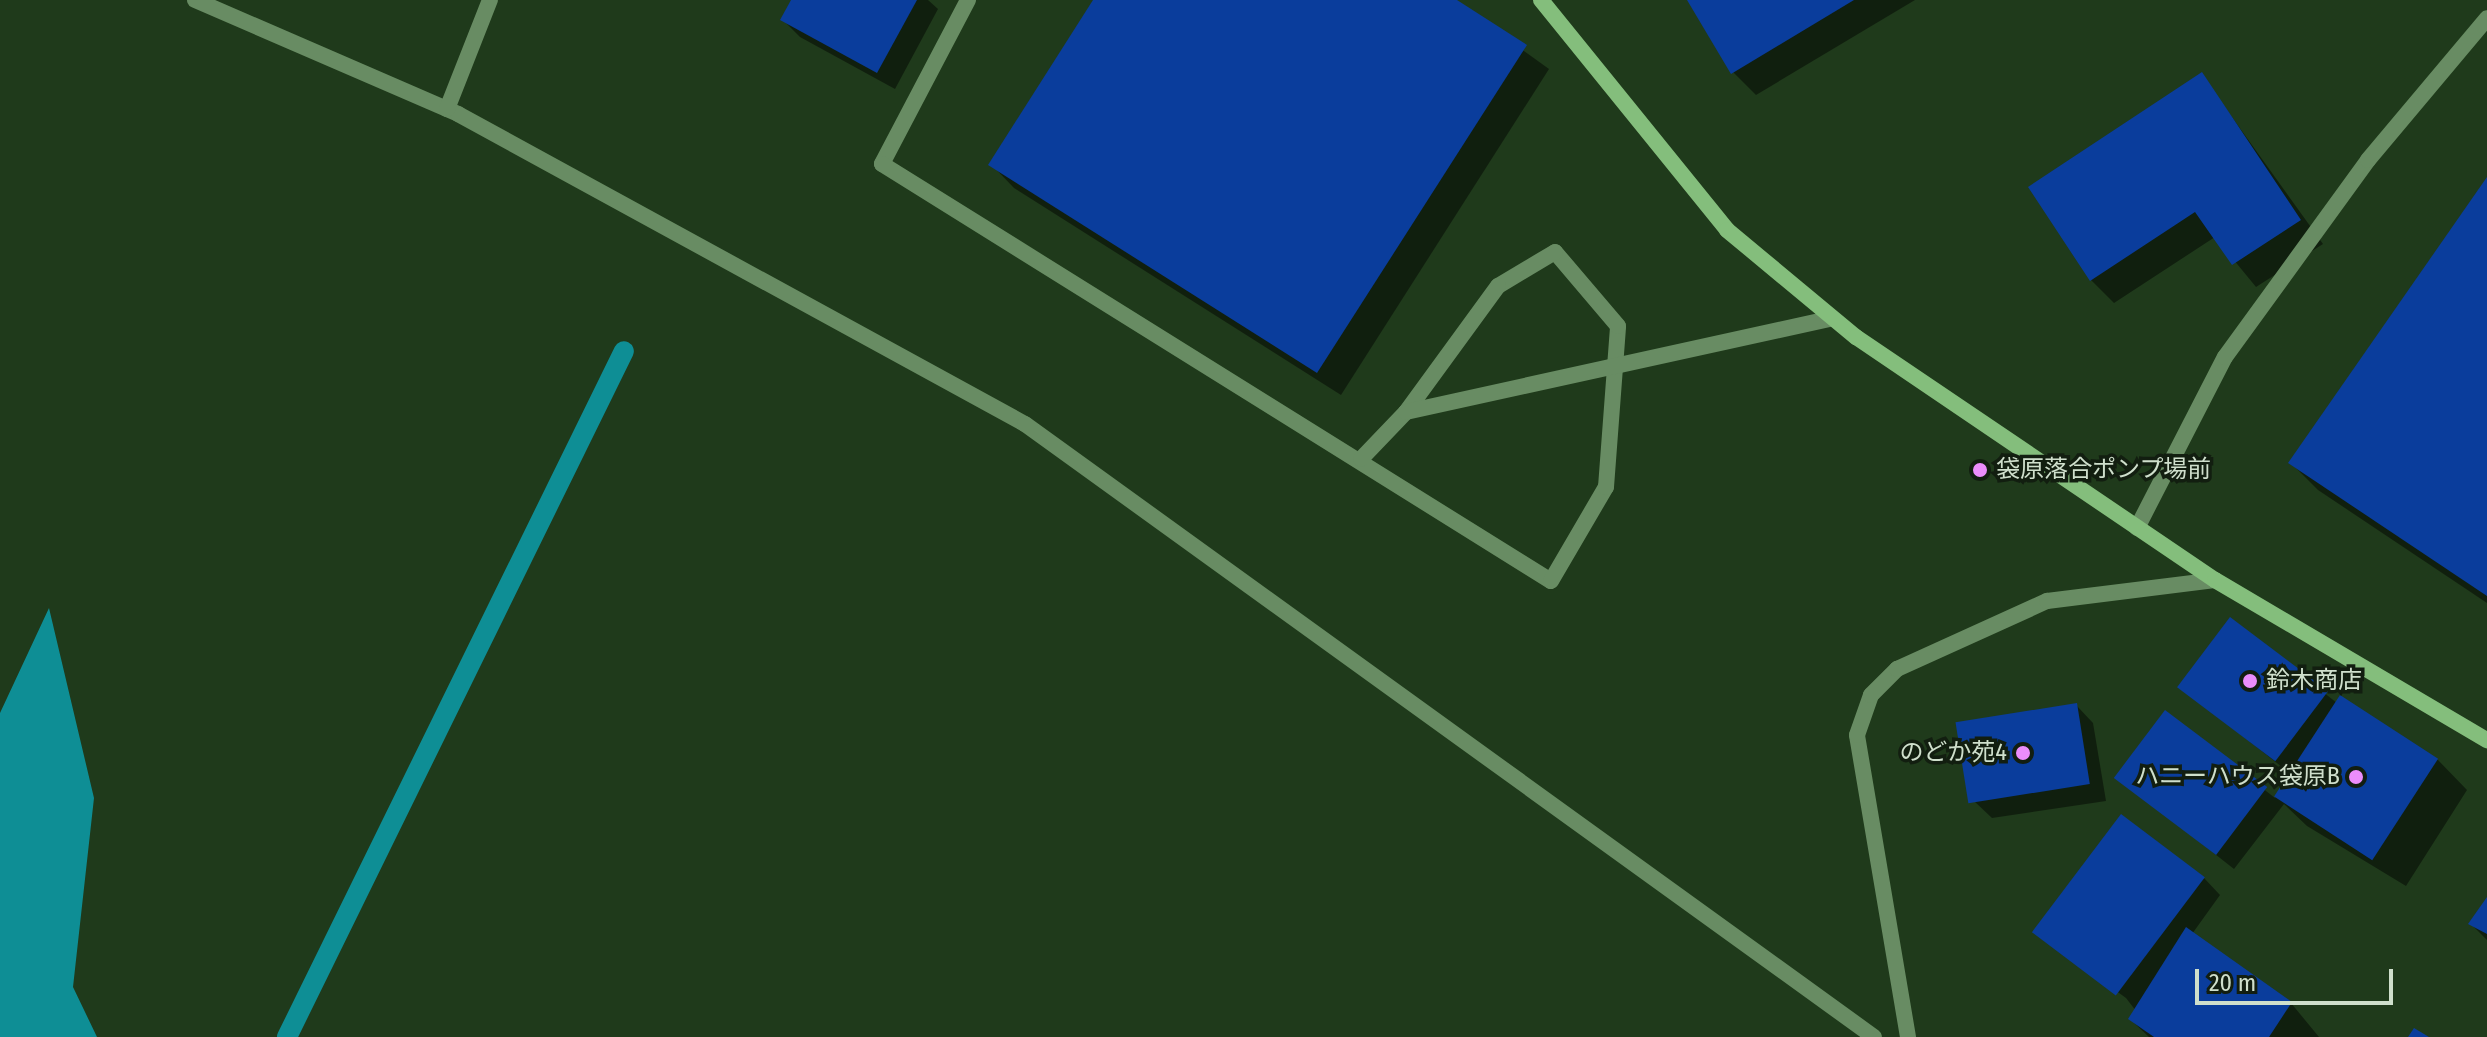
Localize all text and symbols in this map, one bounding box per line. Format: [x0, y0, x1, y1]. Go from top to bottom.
place label: 袋原落合ポンプ場前 [1996, 456, 2212, 484]
marker: 袋原落合ポンプ場前 [1971, 461, 1989, 479]
place label: 鈴木商店 [2266, 667, 2362, 695]
marker: 鈴木商店 [2241, 672, 2259, 690]
place label: のどか苑4 [1899, 739, 2007, 767]
marker: のどか苑4 [2014, 744, 2032, 762]
place label: ハニーハウス袋原B [2135, 763, 2340, 791]
marker: ハニーハウス袋原B [2347, 768, 2365, 786]
scale bar [2199, 953, 2397, 1003]
text: 20 m [2209, 969, 2256, 997]

